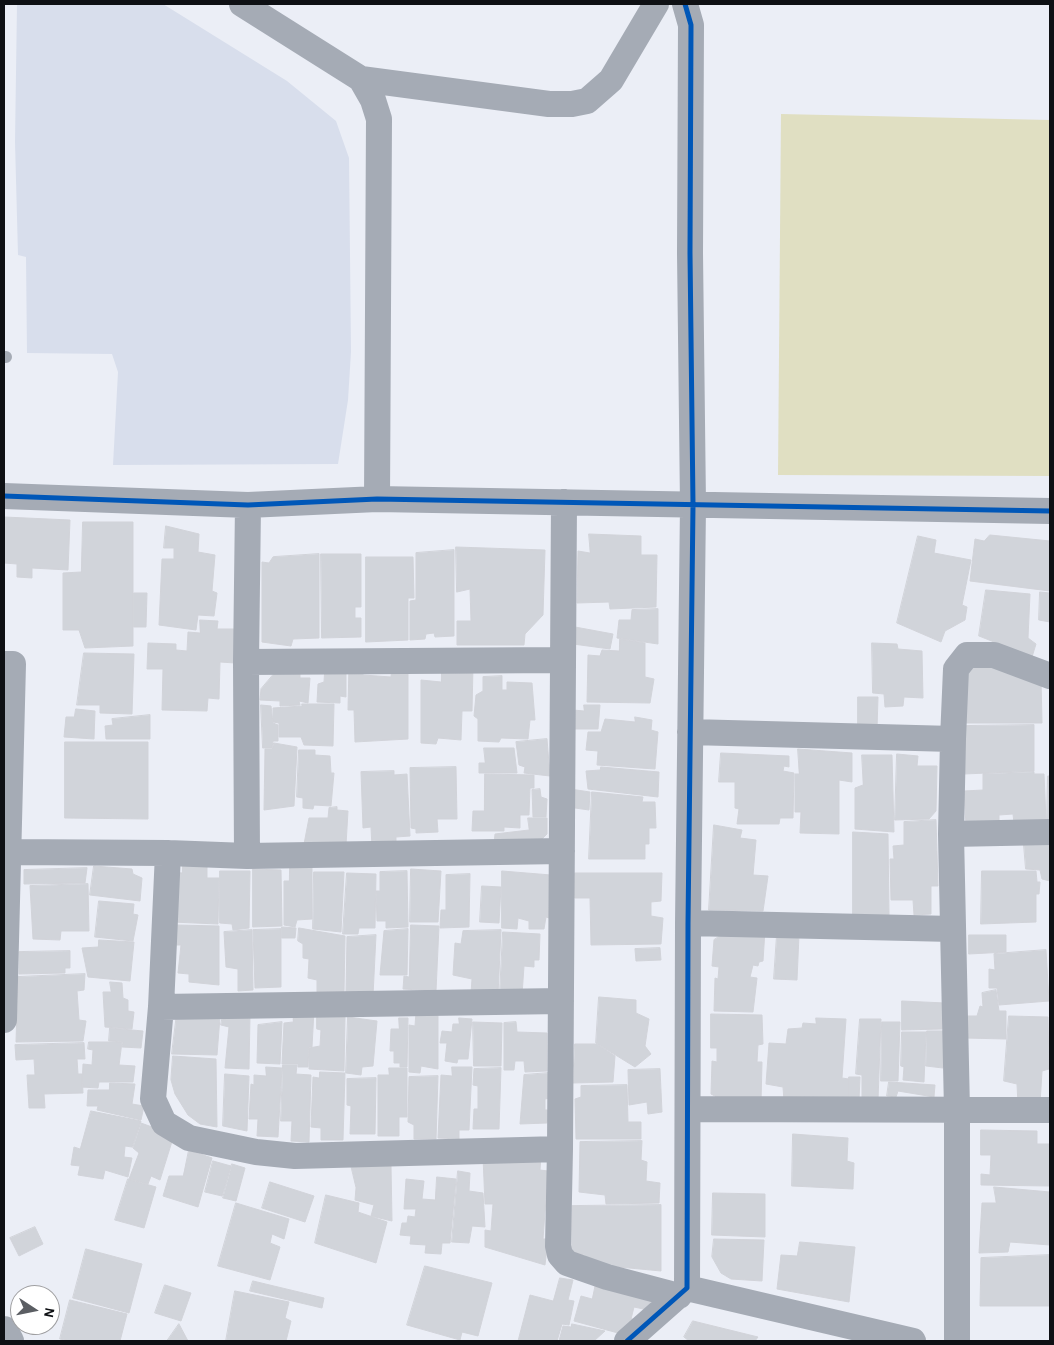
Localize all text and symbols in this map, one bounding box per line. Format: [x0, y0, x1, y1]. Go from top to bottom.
north arrow [10, 1285, 60, 1335]
text: N [41, 1307, 57, 1319]

